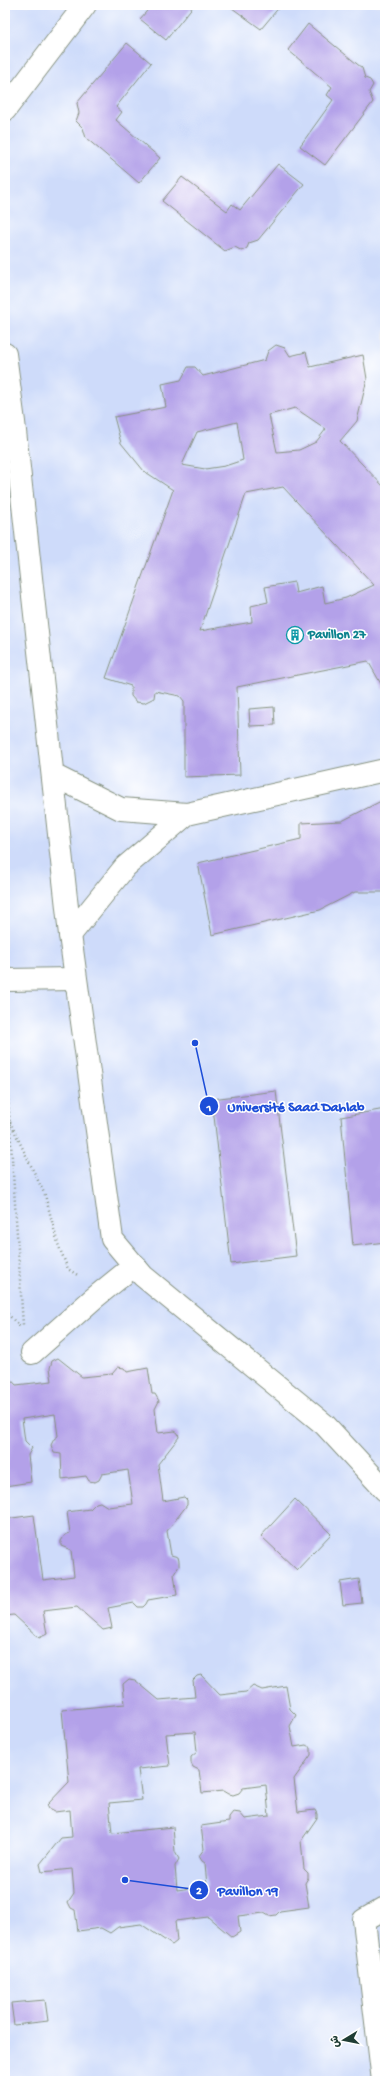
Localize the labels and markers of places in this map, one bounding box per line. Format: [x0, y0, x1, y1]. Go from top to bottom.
building icon: Pavillon 27 [285, 625, 305, 645]
place label: Pavillon 27 [307, 628, 367, 643]
callout: Université Saad Dahlab [199, 1093, 372, 1119]
callout: Pavillon 19 [189, 1877, 286, 1903]

